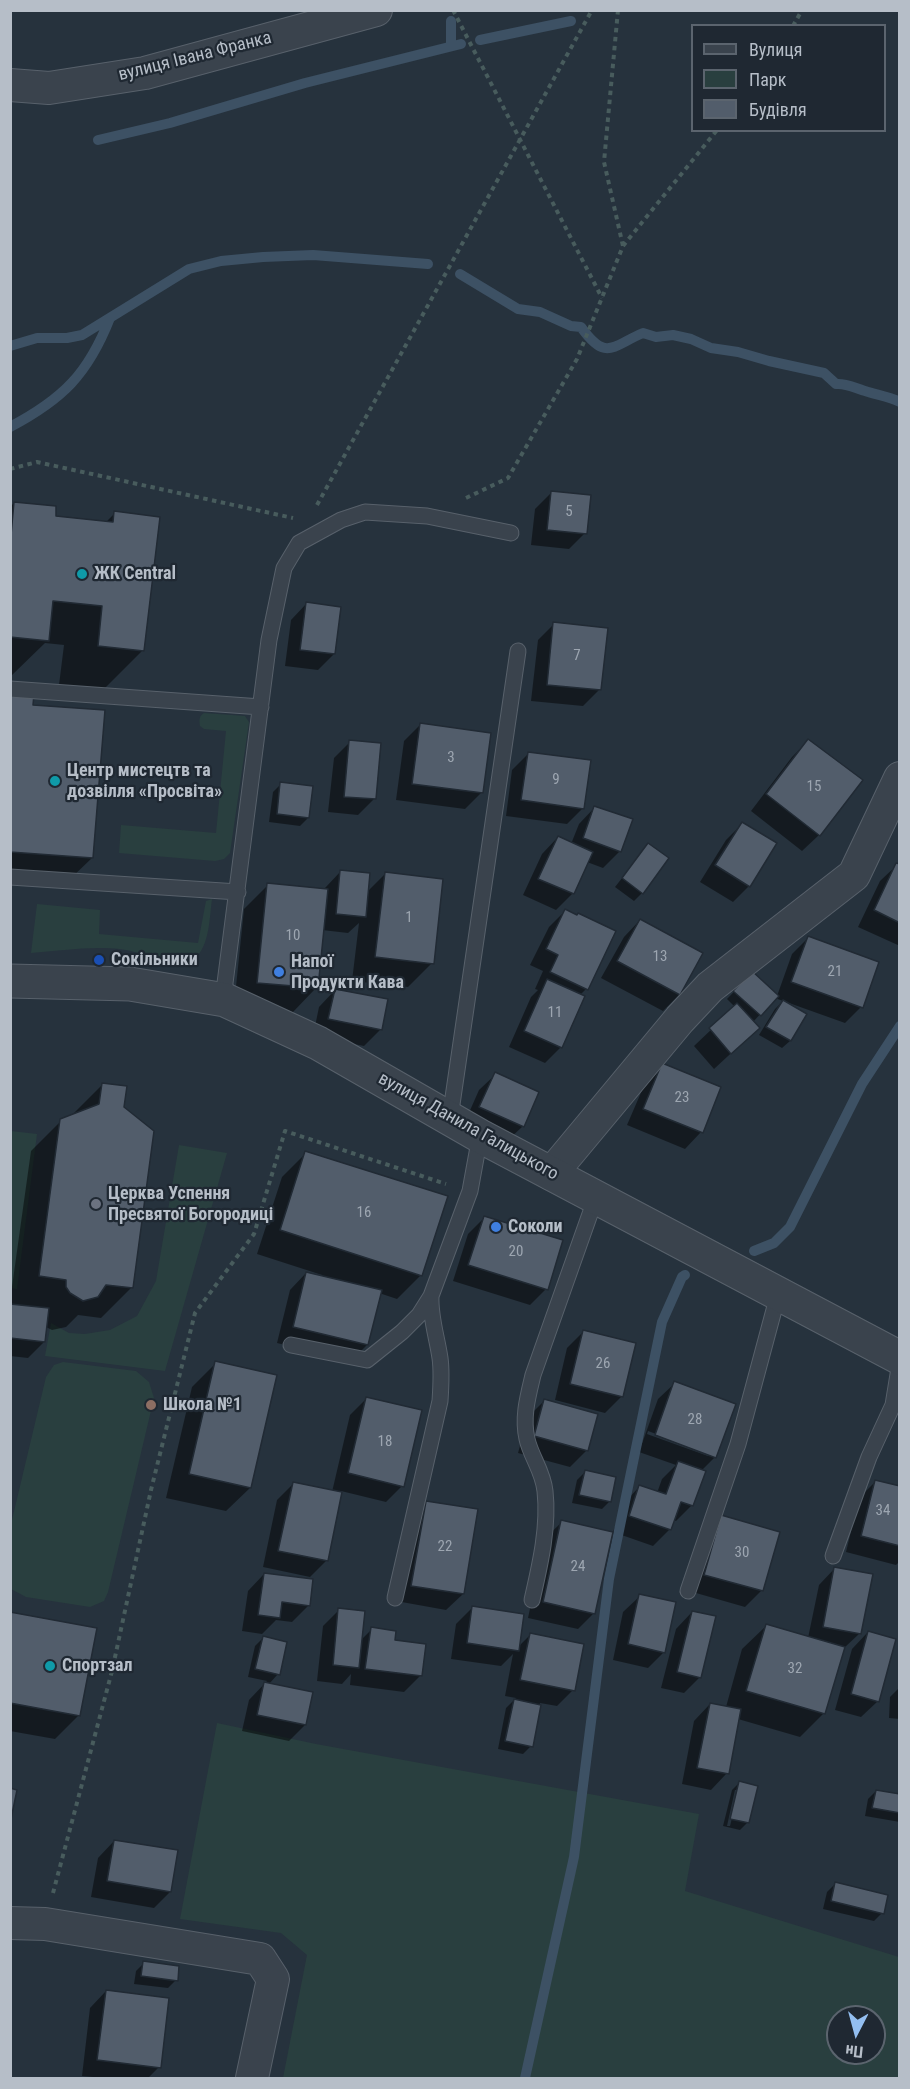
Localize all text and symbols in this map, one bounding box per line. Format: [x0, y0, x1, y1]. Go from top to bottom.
legend [691, 24, 886, 132]
street label: вулиця Івана Франка [116, 28, 274, 86]
text: Вулиця [749, 39, 803, 60]
text: Парк [749, 69, 786, 90]
text: Будівля [749, 99, 807, 120]
house number: 5 [565, 503, 573, 521]
place label: ЖК Central [94, 563, 176, 585]
marker: ЖК Central [75, 567, 89, 581]
house number: 7 [573, 647, 581, 665]
house number: 3 [447, 749, 455, 767]
place label: Центр мистецтв та дозвілля «Просвіта» [67, 760, 222, 802]
house number: 9 [552, 771, 560, 789]
marker: Центр мистецтв та дозвілля «Просвіта» [48, 774, 62, 788]
house number: 15 [807, 778, 821, 796]
house number: 1 [405, 909, 413, 927]
house number: 10 [286, 927, 300, 945]
house number: 13 [653, 948, 667, 966]
place label: Сокільники [111, 949, 198, 971]
place label: Напої Продукти Кава [291, 951, 404, 994]
marker: Сокільники [92, 953, 106, 967]
house number: 21 [828, 963, 842, 981]
marker: Напої Продукти Кава [272, 965, 286, 979]
house number: 11 [548, 1004, 562, 1022]
street label: вулиця Данила Галицького [374, 1068, 562, 1186]
house number: 23 [675, 1089, 689, 1107]
place label: Церква Успення Пресвятої Богородиці [108, 1183, 273, 1226]
marker: Церква Успення Пресвятої Богородиці [89, 1197, 103, 1211]
house number: 16 [357, 1204, 371, 1222]
place label: Соколи [508, 1216, 563, 1238]
marker: Соколи [489, 1220, 503, 1234]
house number: 20 [509, 1243, 523, 1261]
house number: 26 [596, 1355, 610, 1373]
place label: Школа №1 [163, 1394, 242, 1416]
marker: Школа №1 [144, 1398, 158, 1412]
house number: 28 [688, 1411, 702, 1429]
house number: 18 [378, 1433, 392, 1451]
house number: 34 [876, 1502, 890, 1520]
house number: 22 [438, 1538, 452, 1556]
house number: 30 [735, 1544, 749, 1562]
house number: 24 [571, 1558, 585, 1576]
place label: Спортзал [62, 1655, 133, 1677]
marker: Спортзал [43, 1659, 57, 1673]
house number: 32 [788, 1660, 802, 1678]
north arrow [826, 2005, 886, 2065]
text: Пн [844, 2041, 864, 2062]

